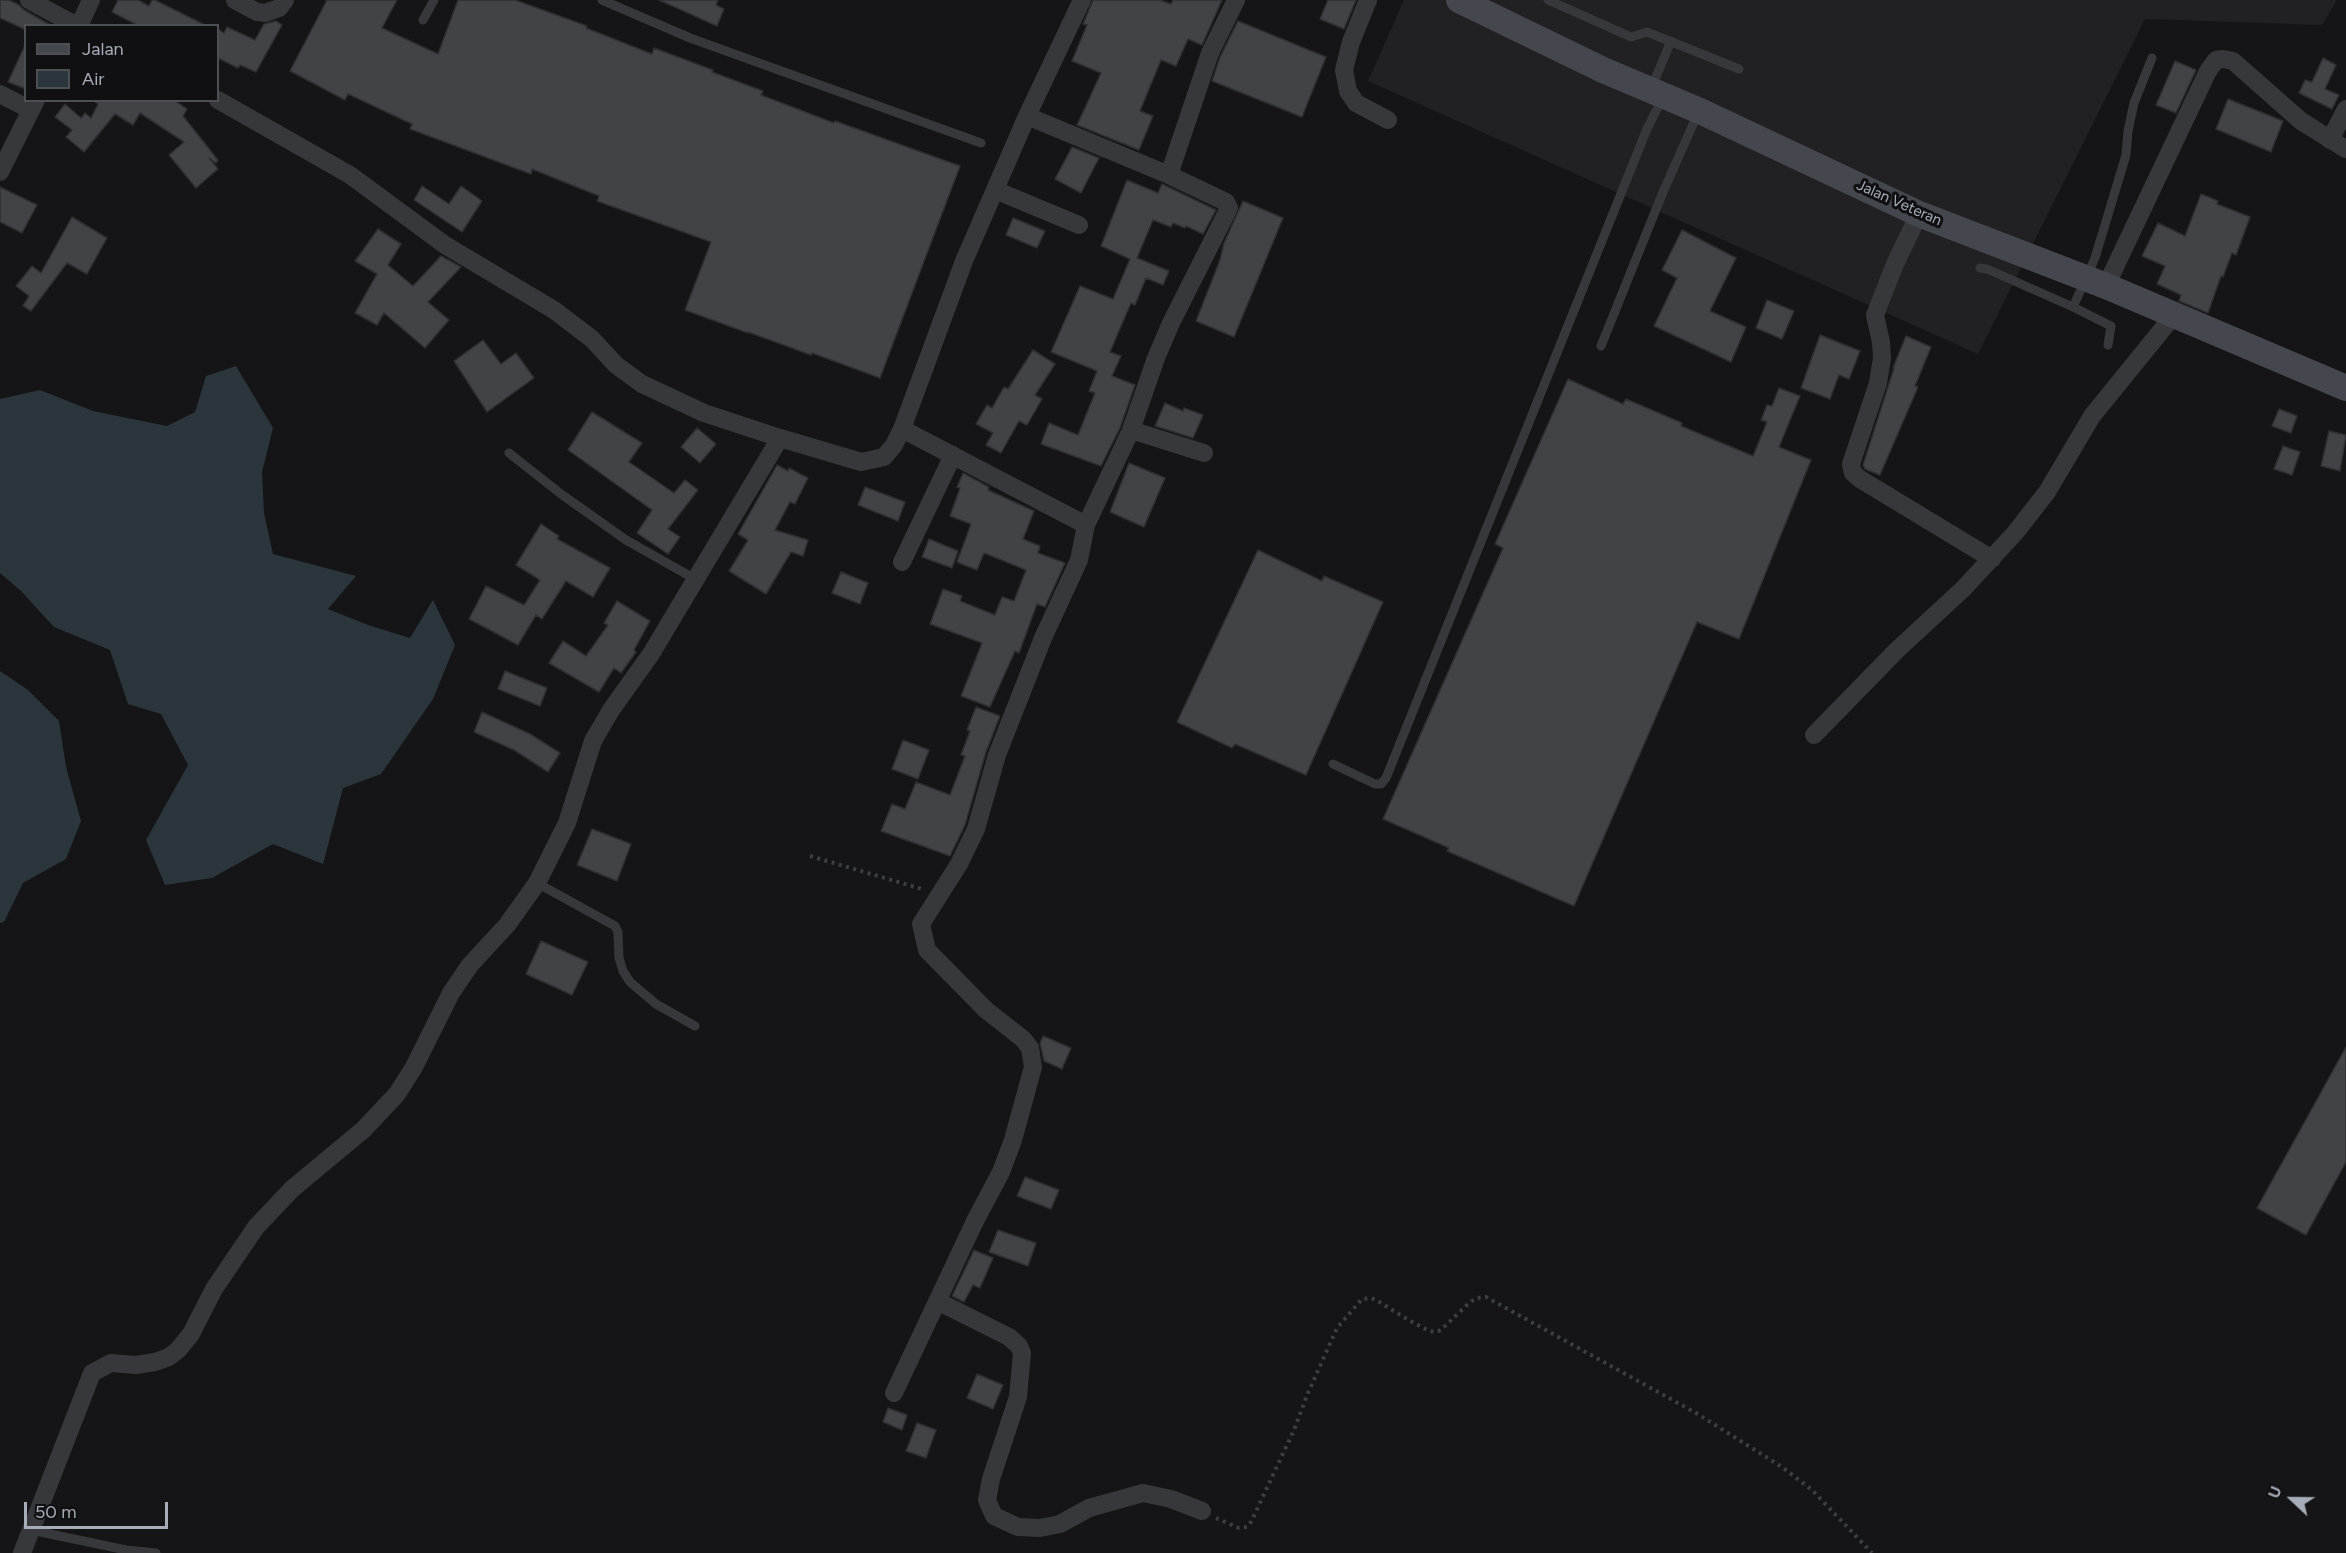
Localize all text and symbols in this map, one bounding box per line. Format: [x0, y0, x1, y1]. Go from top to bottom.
legend [24, 24, 219, 102]
text: Jalan [82, 38, 124, 60]
text: Air [82, 68, 104, 90]
street label: Jalan Veteran [1854, 176, 1944, 230]
north arrow [2262, 1469, 2322, 1529]
text: U [2264, 1483, 2286, 1501]
scale bar [27, 1490, 171, 1528]
text: 50 m [35, 1501, 77, 1523]

